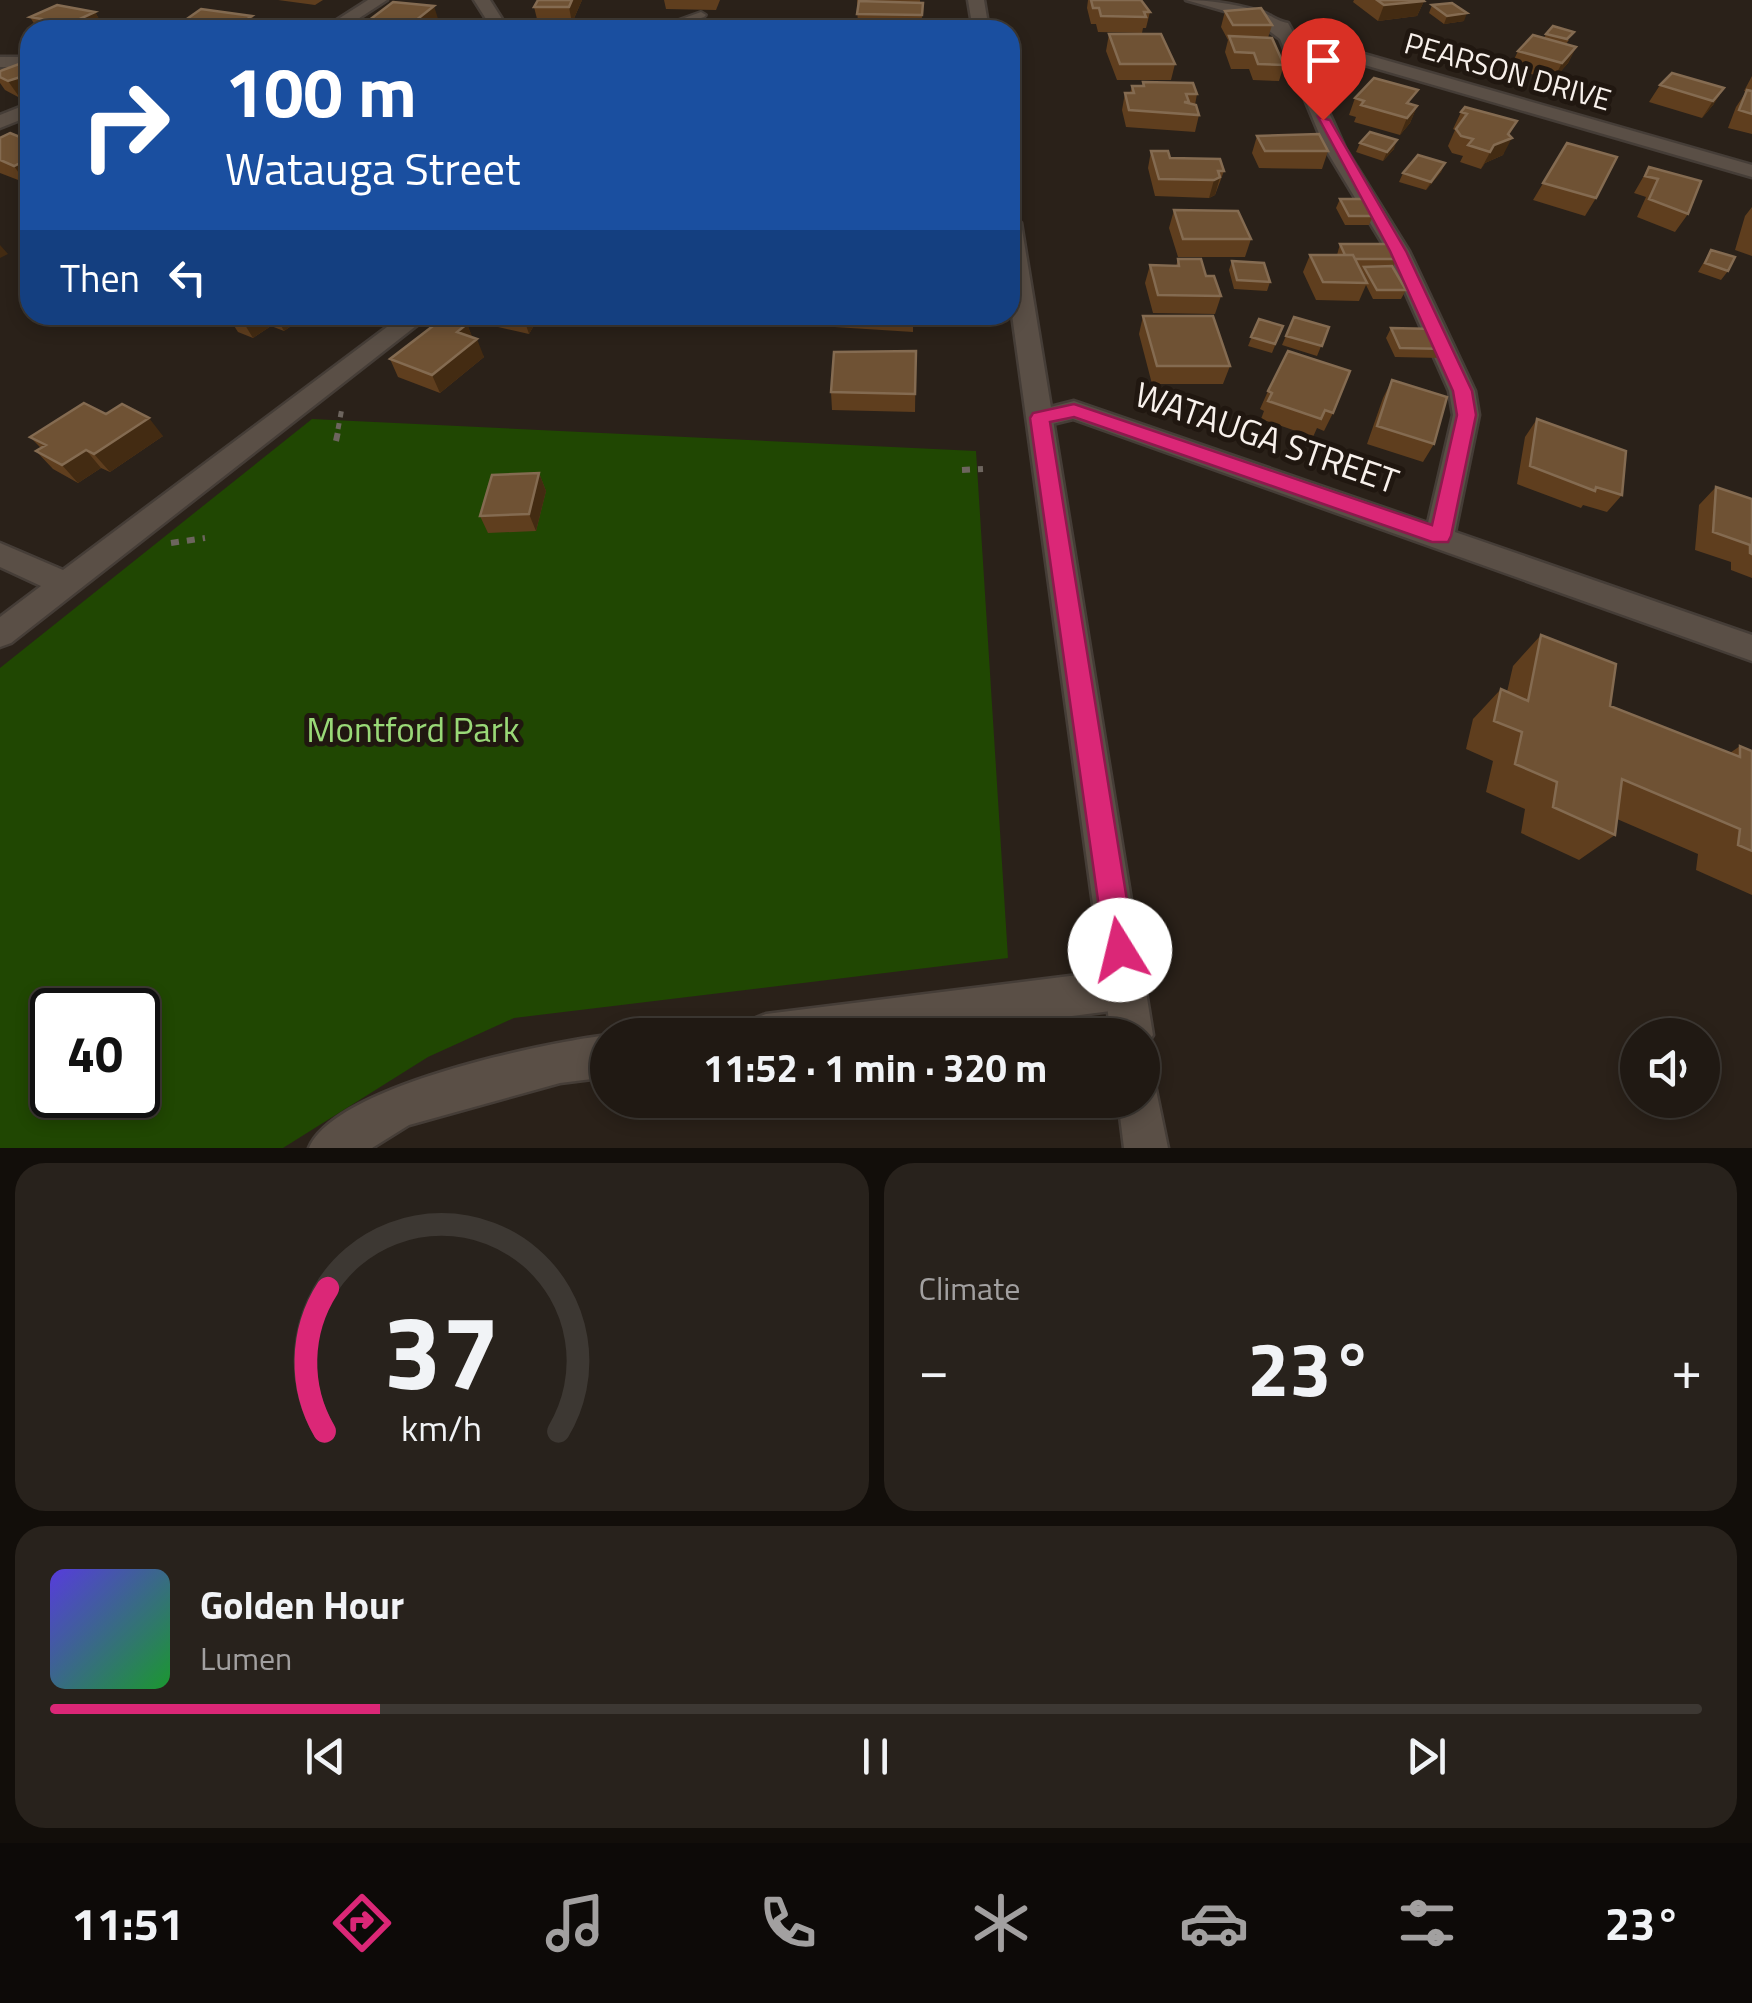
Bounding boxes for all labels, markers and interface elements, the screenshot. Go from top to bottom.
pin [1281,18,1366,121]
street label: PEARSON DRIVE [1399,20,1617,122]
icon: arrive [1296,33,1351,88]
text: 100 m [225,38,417,144]
icon: right [60,60,190,190]
text: Watauga Street [225,134,521,202]
text: Then [60,249,140,307]
icon: left [160,250,215,305]
street label: WATAUGA STREET [1128,367,1406,507]
park label: Montford Park [306,702,520,756]
position arrow [1068,898,1172,1002]
speed limit sign: 40 [30,988,160,1118]
map controls [1620,1018,1720,1118]
button: sound [1620,1018,1720,1118]
text: 11:52 · 1 min · 320 m [703,1039,1047,1097]
text: Climate [919,1264,1020,1312]
text: 37 [384,1271,500,1429]
text: 23° [1247,1311,1373,1425]
text: − [919,1327,949,1410]
text: + [1671,1327,1702,1410]
text: km/h [401,1400,482,1455]
text: Golden Hour [200,1576,404,1634]
text: Lumen [200,1634,292,1682]
icon: previous [298,1729,353,1784]
icon: pause [848,1729,903,1784]
icon: next [1399,1729,1454,1784]
icon: directions [327,1888,397,1958]
icon: music [540,1888,610,1958]
icon: phone [753,1888,823,1958]
icon: climate [966,1888,1036,1958]
icon: car [1179,1888,1249,1958]
icon: filters [1392,1888,1462,1958]
text: 11:51 [72,1889,184,1957]
text: 23° [1605,1889,1680,1957]

